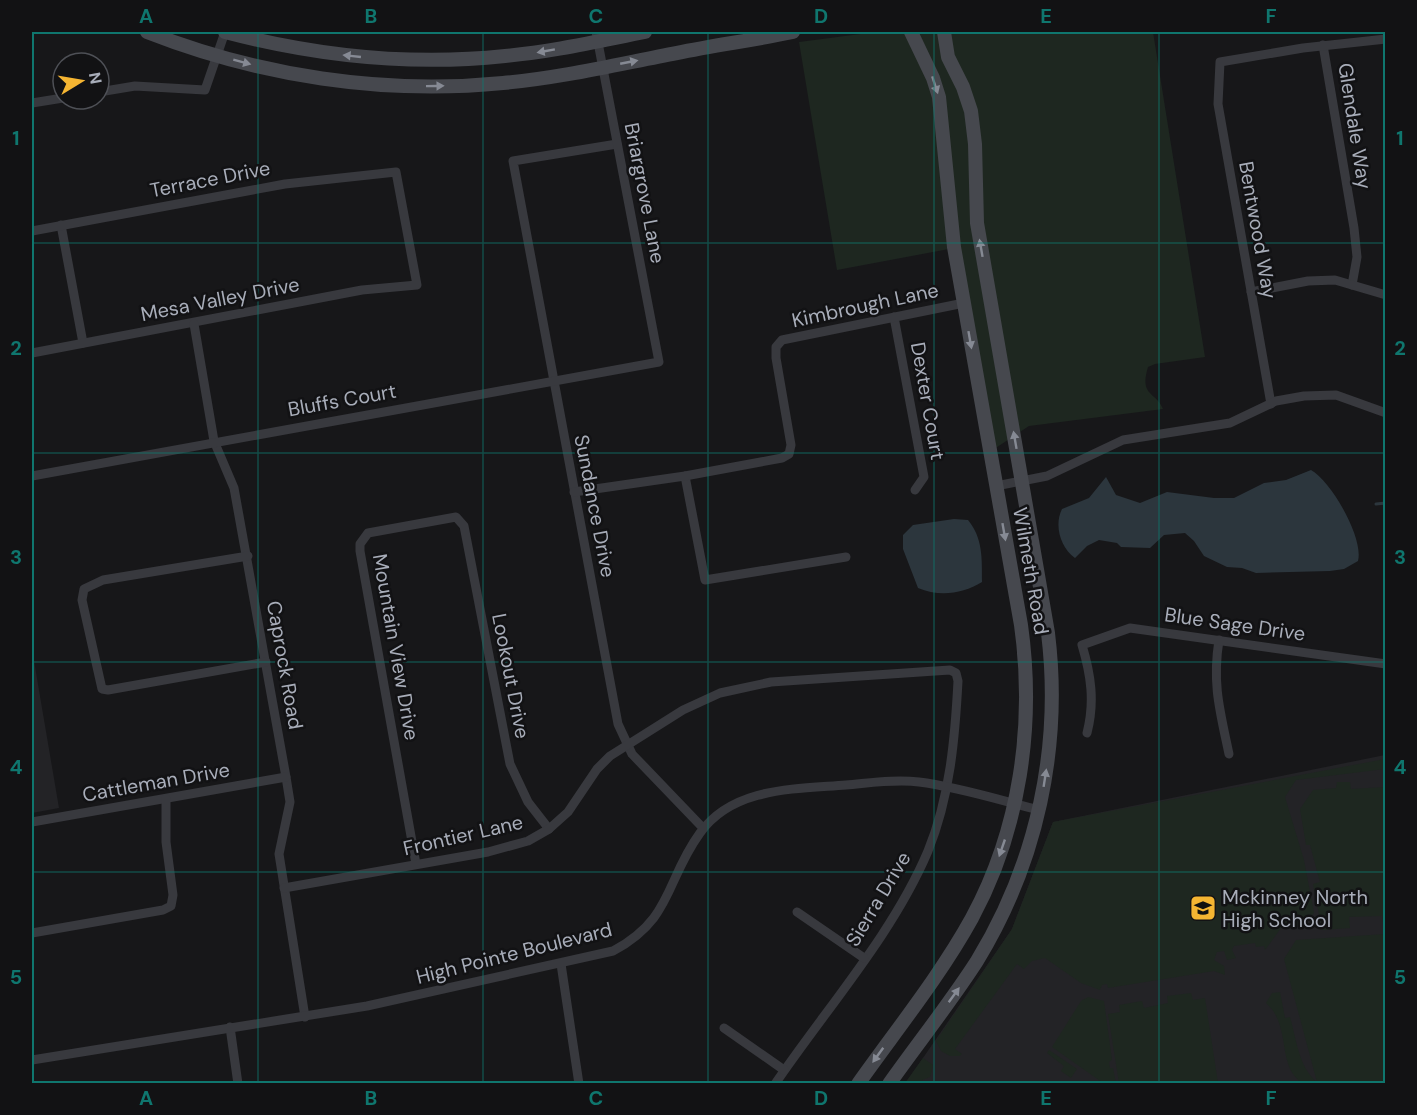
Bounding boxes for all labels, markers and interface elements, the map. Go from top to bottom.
text: A [139,3,153,29]
text: B [365,3,377,29]
text: C [589,3,603,29]
text: D [814,3,828,29]
text: E [1040,3,1052,29]
text: F [1265,3,1277,29]
one-way arrow [537,47,556,56]
north arrow [51,51,111,111]
one-way arrow [342,51,361,61]
one-way arrow [619,57,638,66]
one-way arrow [233,58,252,68]
street label: Glendale Way [1332,61,1378,191]
text: N [84,71,107,86]
one-way arrow [930,76,940,94]
one-way arrow [426,81,445,91]
street label: Briargrove Lane [619,120,671,266]
text: 1 [12,125,20,151]
text: 1 [1396,125,1404,151]
street label: Terrace Drive [148,155,272,203]
street label: Bentwood Way [1233,159,1283,301]
one-way arrow [976,238,985,257]
street label: Mesa Valley Drive [138,271,302,327]
street label: Kimbrough Lane [789,277,941,333]
one-way arrow [966,330,975,349]
text: 2 [10,335,22,361]
text: 2 [1394,335,1406,361]
street label: Dexter Court [905,340,951,462]
street label: Bluffs Court [286,378,398,422]
one-way arrow [1010,430,1019,449]
street label: Sundance Drive [568,432,622,580]
street label: Wilmeth Road [1007,505,1055,637]
one-way arrow [1000,522,1009,541]
text: 3 [10,544,22,570]
text: 3 [1394,544,1406,570]
street label: Mountain View Drive [367,552,425,742]
street label: Caprock Road [261,599,309,731]
street label: Blue Sage Drive [1163,601,1307,647]
street label: Lookout Drive [486,611,536,741]
text: 4 [10,754,23,780]
text: 4 [1394,754,1407,780]
street label: Cattleman Drive [80,756,232,808]
one-way arrow [1041,769,1050,788]
street label: Frontier Lane [401,809,525,861]
one-way arrow [997,839,1006,857]
street label: Sierra Drive [840,847,916,951]
place label: Mckinney North High School [1222,884,1368,933]
school or university icon: Mckinney North High School [1188,893,1218,923]
street label: High Pointe Boulevard [413,916,615,990]
text: 5 [10,964,22,990]
text: 5 [1394,964,1406,990]
one-way arrow [948,987,960,1003]
one-way arrow [872,1047,884,1063]
text: A [139,1085,153,1111]
text: B [365,1085,377,1111]
text: C [589,1085,603,1111]
text: D [814,1085,828,1111]
text: E [1040,1085,1052,1111]
text: F [1265,1085,1277,1111]

